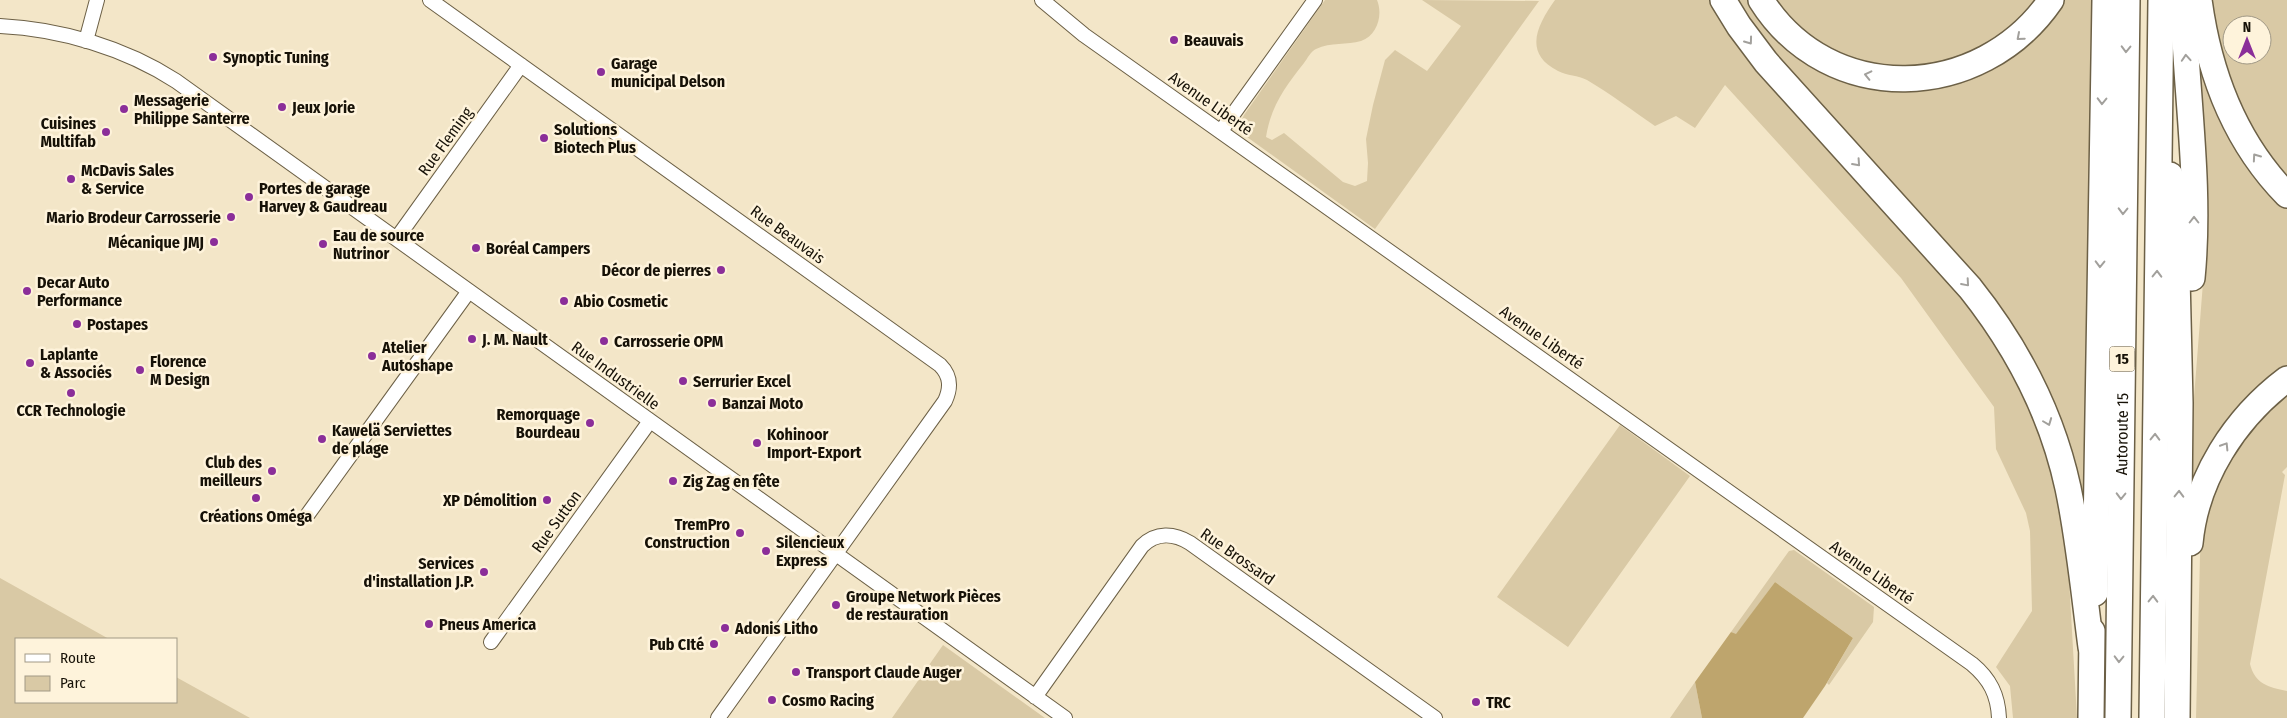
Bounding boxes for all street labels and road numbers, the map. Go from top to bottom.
street label: Avenue Liberté [1165,68,1256,139]
street label: Rue Fleming [414,103,477,179]
street label: Rue Beauvais [747,201,829,268]
street label: Avenue Liberté [1496,302,1587,373]
street label: Rue Industrielle [568,337,664,414]
road number: 15 [2110,346,2134,372]
street label: Autoroute 15 [2112,393,2132,475]
street label: Rue Sutton [528,487,585,556]
street label: Rue Brossard [1197,524,1278,589]
street label: Avenue Liberté [1826,537,1917,608]

